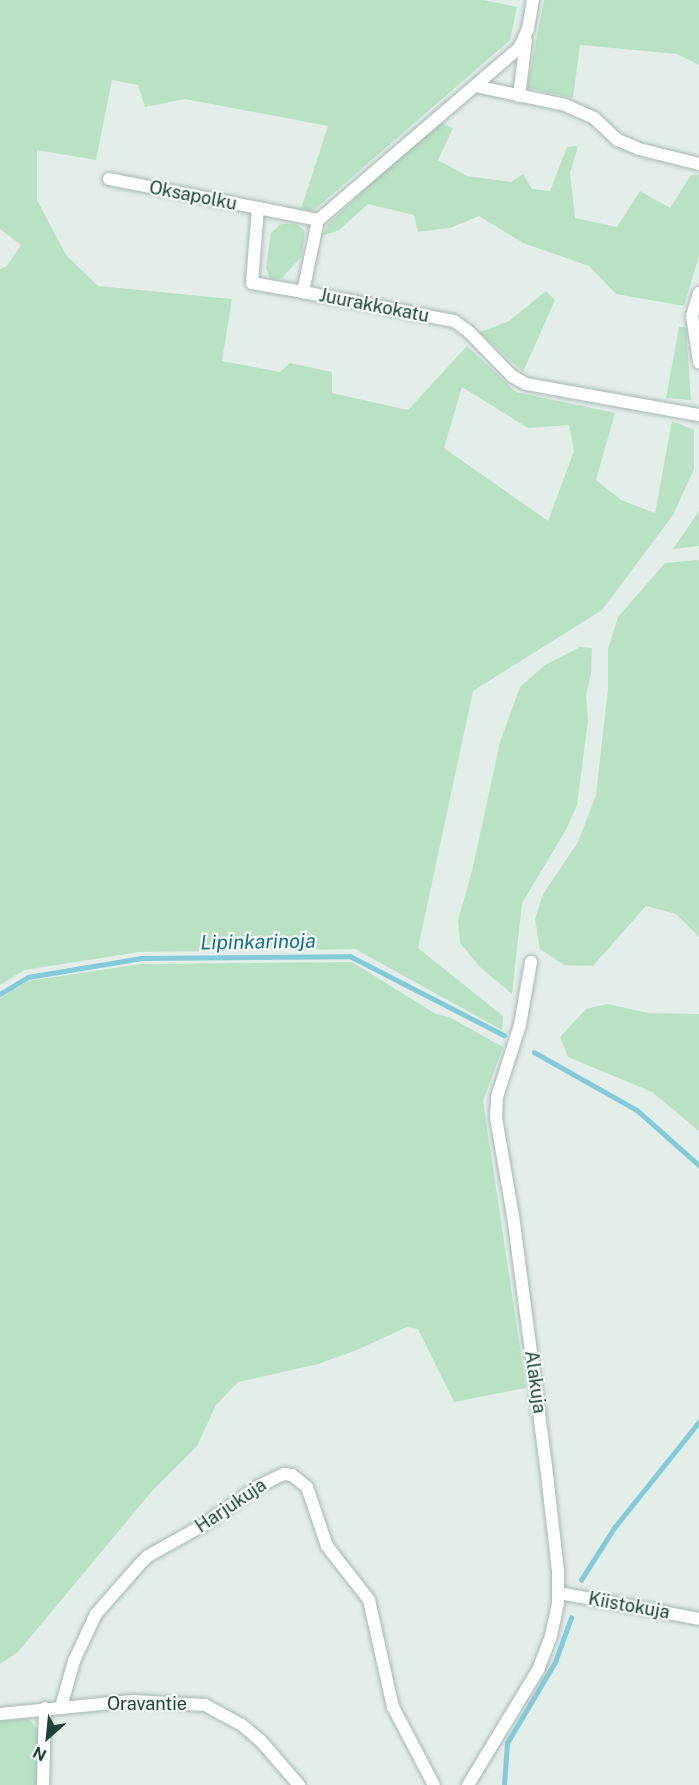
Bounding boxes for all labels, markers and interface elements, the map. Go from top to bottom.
street label: Oksapolku [147,177,239,215]
street label: Juurakkokatu [317,285,431,327]
water label: Lipinkarinoja [200,929,316,955]
street label: Alakuja [520,1349,550,1415]
street label: Harjukuja [191,1474,271,1538]
street label: Kiistokuja [587,1588,671,1624]
street label: Oravantie [107,1693,187,1715]
north arrow [18,1707,78,1767]
text: N [30,1742,49,1765]

